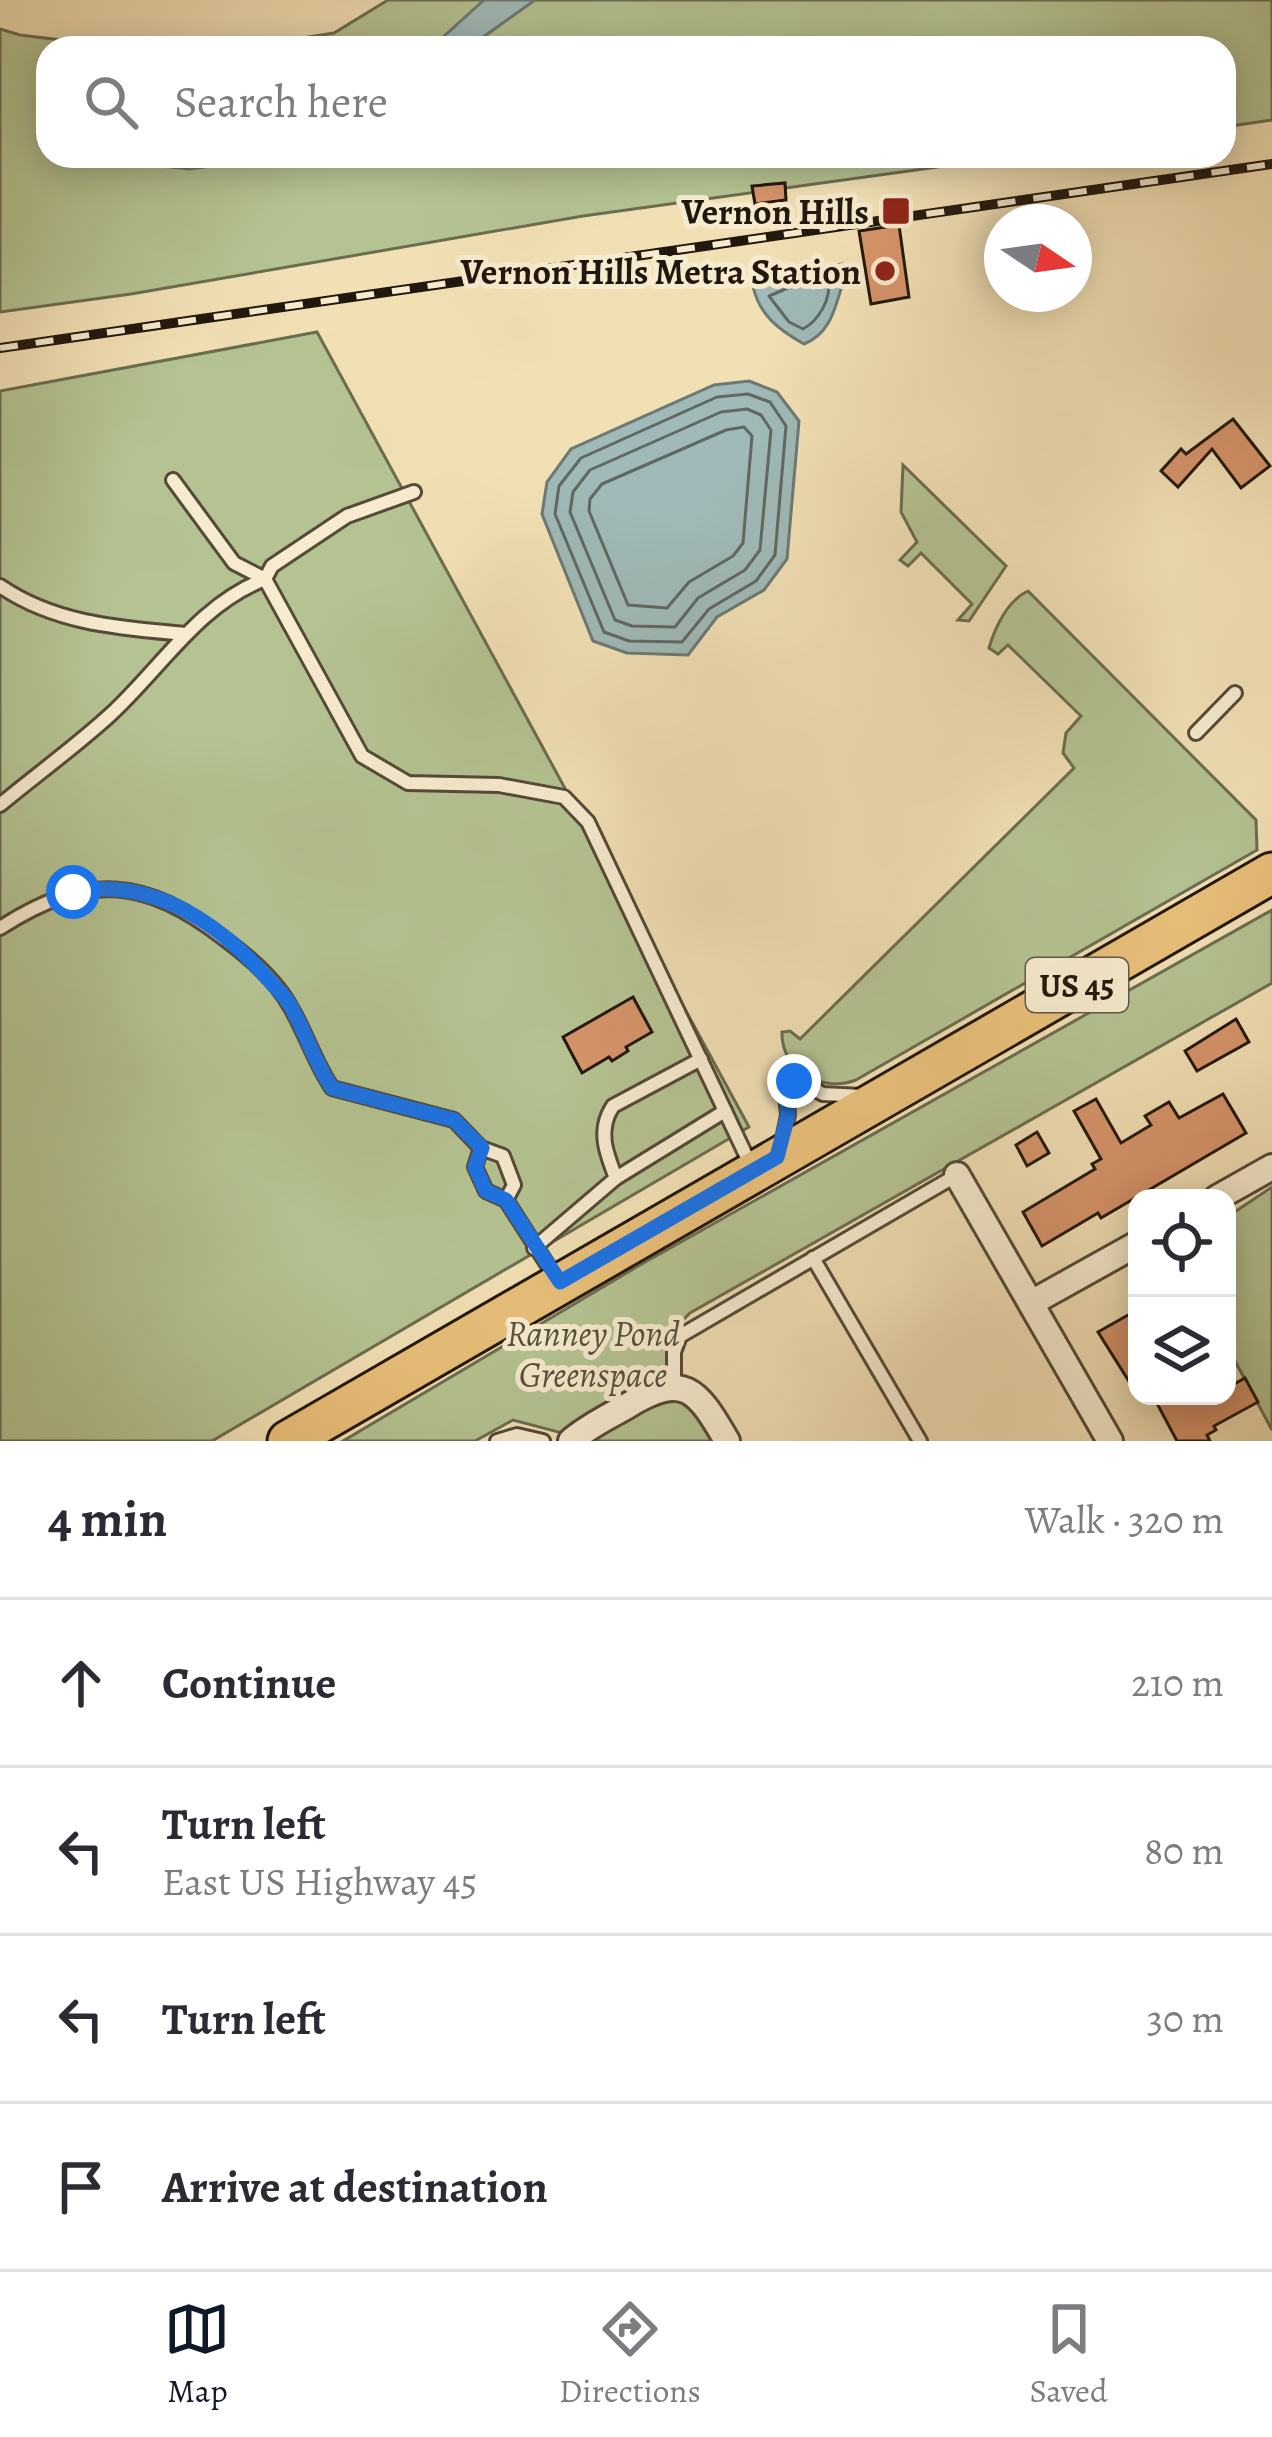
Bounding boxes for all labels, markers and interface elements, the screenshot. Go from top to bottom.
search box [36,36,1236,168]
icon: search [78,69,144,135]
text: Search here [174,71,388,133]
place label: Vernon Hills [680,187,869,236]
marker: Vernon Hills [880,195,912,227]
north arrow [984,204,1092,312]
place label: Vernon Hills Metra Station [460,247,861,296]
marker: Vernon Hills Metra Station [872,258,898,284]
route start [46,865,100,919]
road number: US 45 [1026,958,1128,1012]
route end [767,1054,821,1108]
map controls [1128,1189,1236,1405]
button: locate [1128,1189,1236,1297]
button: layers [1128,1297,1236,1405]
park label: Ranney Pond Greenspace [506,1309,680,1399]
text: 4 min [48,1484,167,1554]
text: Walk · 320 m [1025,1493,1224,1546]
icon: ahead [48,1650,114,1716]
text: Continue [162,1652,336,1714]
text: 210 m [1131,1656,1224,1709]
text: Turn left [162,1793,326,1855]
icon: left [48,1818,114,1884]
text: 80 m [1144,1824,1224,1877]
text: East US Highway 45 [162,1855,477,1908]
icon: left [48,1986,114,2052]
text: Turn left [162,1988,326,2050]
text: 30 m [1147,1992,1224,2045]
icon: arrive [48,2154,114,2220]
text: Arrive at destination [162,2156,548,2218]
tab: Map [164,2296,230,2413]
tab: Directions [559,2296,701,2413]
tab: Saved [1029,2296,1108,2413]

